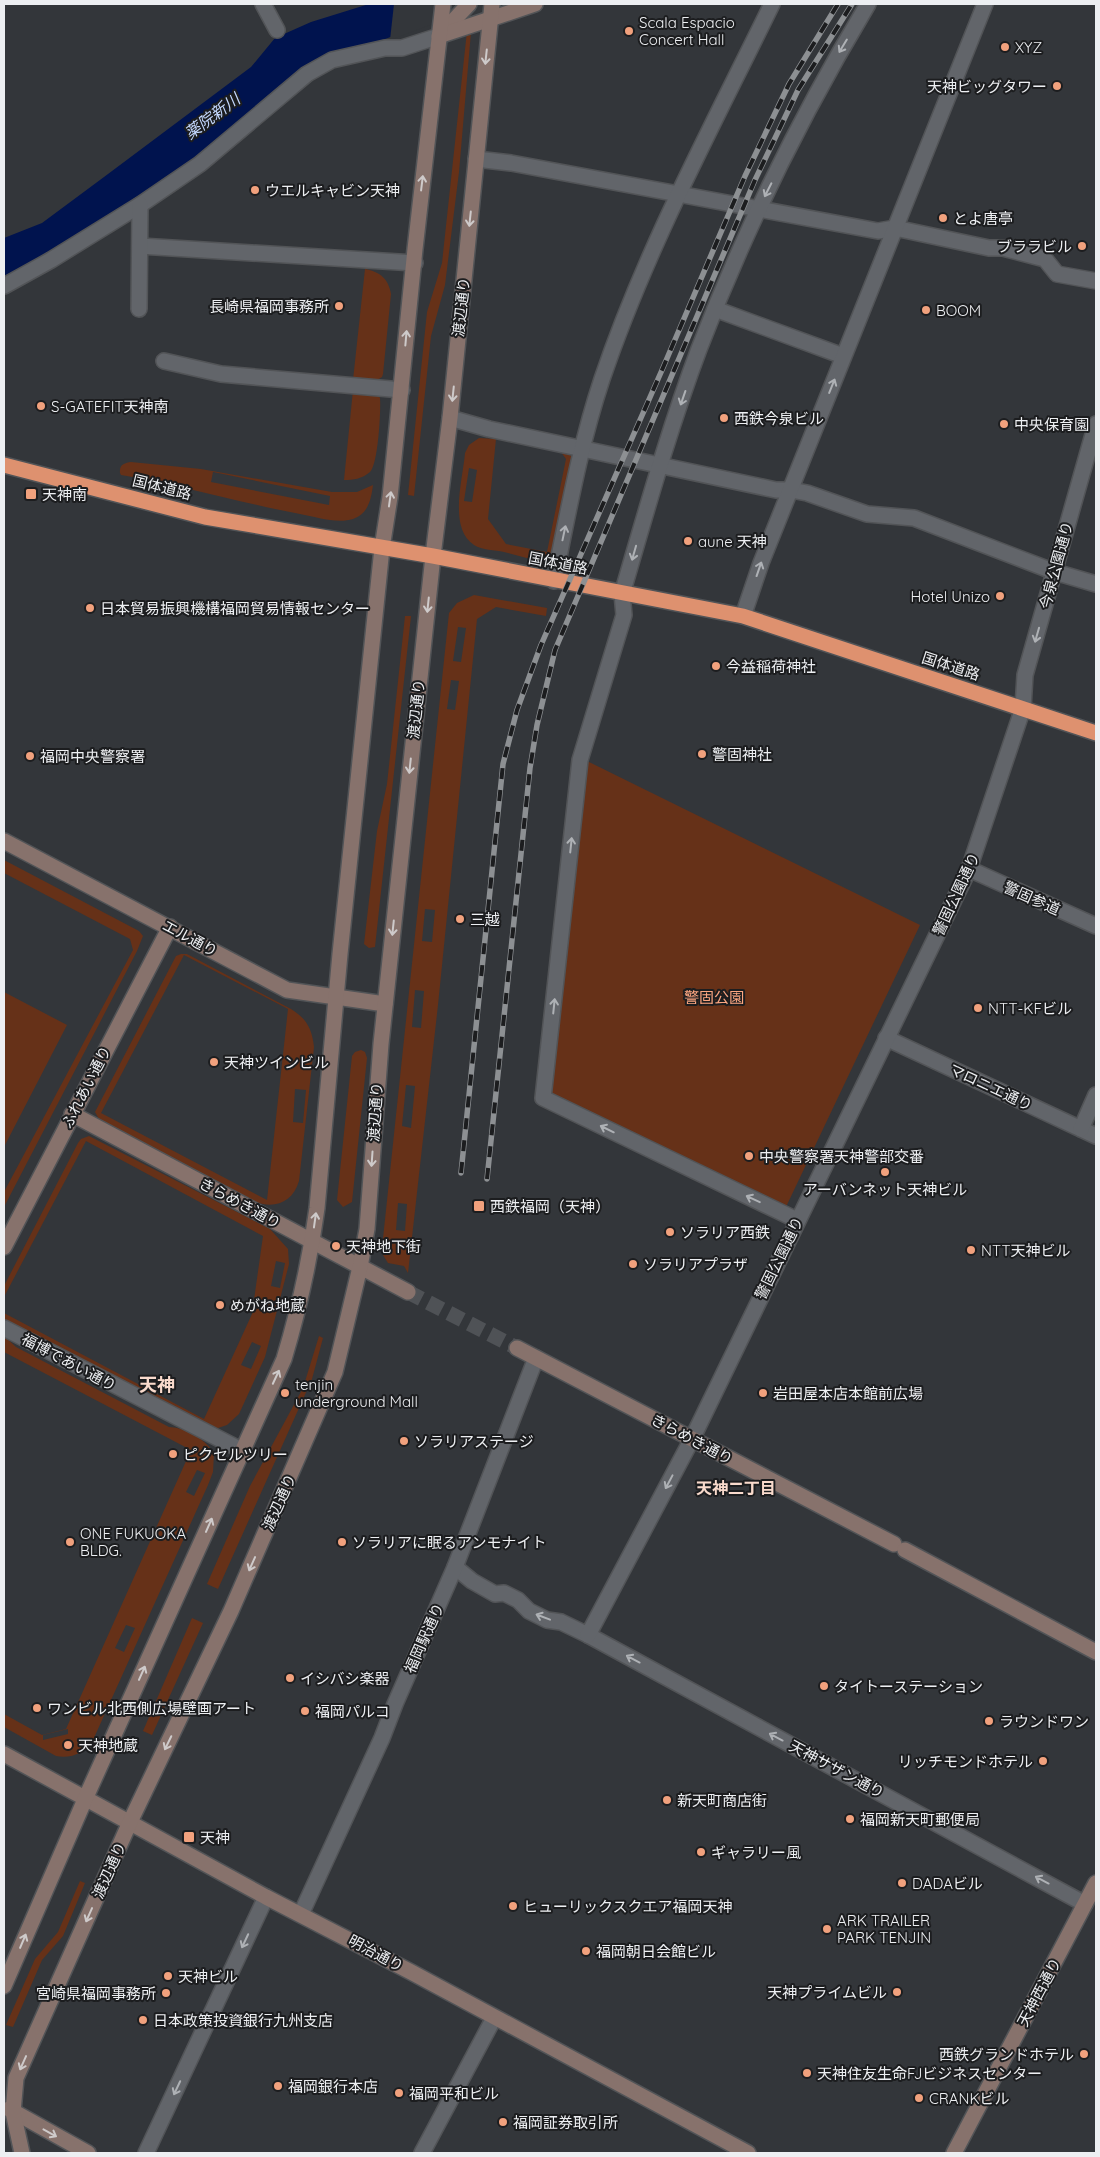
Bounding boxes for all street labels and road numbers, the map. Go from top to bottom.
street label: 渡辺通り [448,276,474,338]
street label: 国体道路 [131,471,193,503]
street label: 今泉公園通り [1035,519,1077,611]
street label: 国体道路 [527,548,589,578]
street label: 国体道路 [920,648,982,684]
street label: 渡辺通り [403,678,429,740]
street label: 警固公園通り [928,849,984,939]
street label: 警固参道 [1001,877,1063,919]
street label: エル通り [159,916,221,960]
street label: ふれあい通り [57,1043,115,1131]
street label: マロニエ通り [946,1059,1036,1115]
street label: 渡辺通り [363,1081,387,1143]
street label: きらめき通り [196,1173,284,1233]
street label: 警固公園通り [751,1213,807,1303]
street label: 福博であい通り [18,1329,120,1395]
street label: きらめき通り [648,1409,736,1469]
street label: 渡辺通り [258,1471,300,1533]
street label: 福岡駅通り [400,1600,448,1676]
street label: 天神サザン通り [786,1736,888,1802]
street label: 渡辺通り [88,1839,130,1901]
street label: 明治通り [345,1931,407,1975]
street label: 天神西通り [1013,1954,1065,2030]

